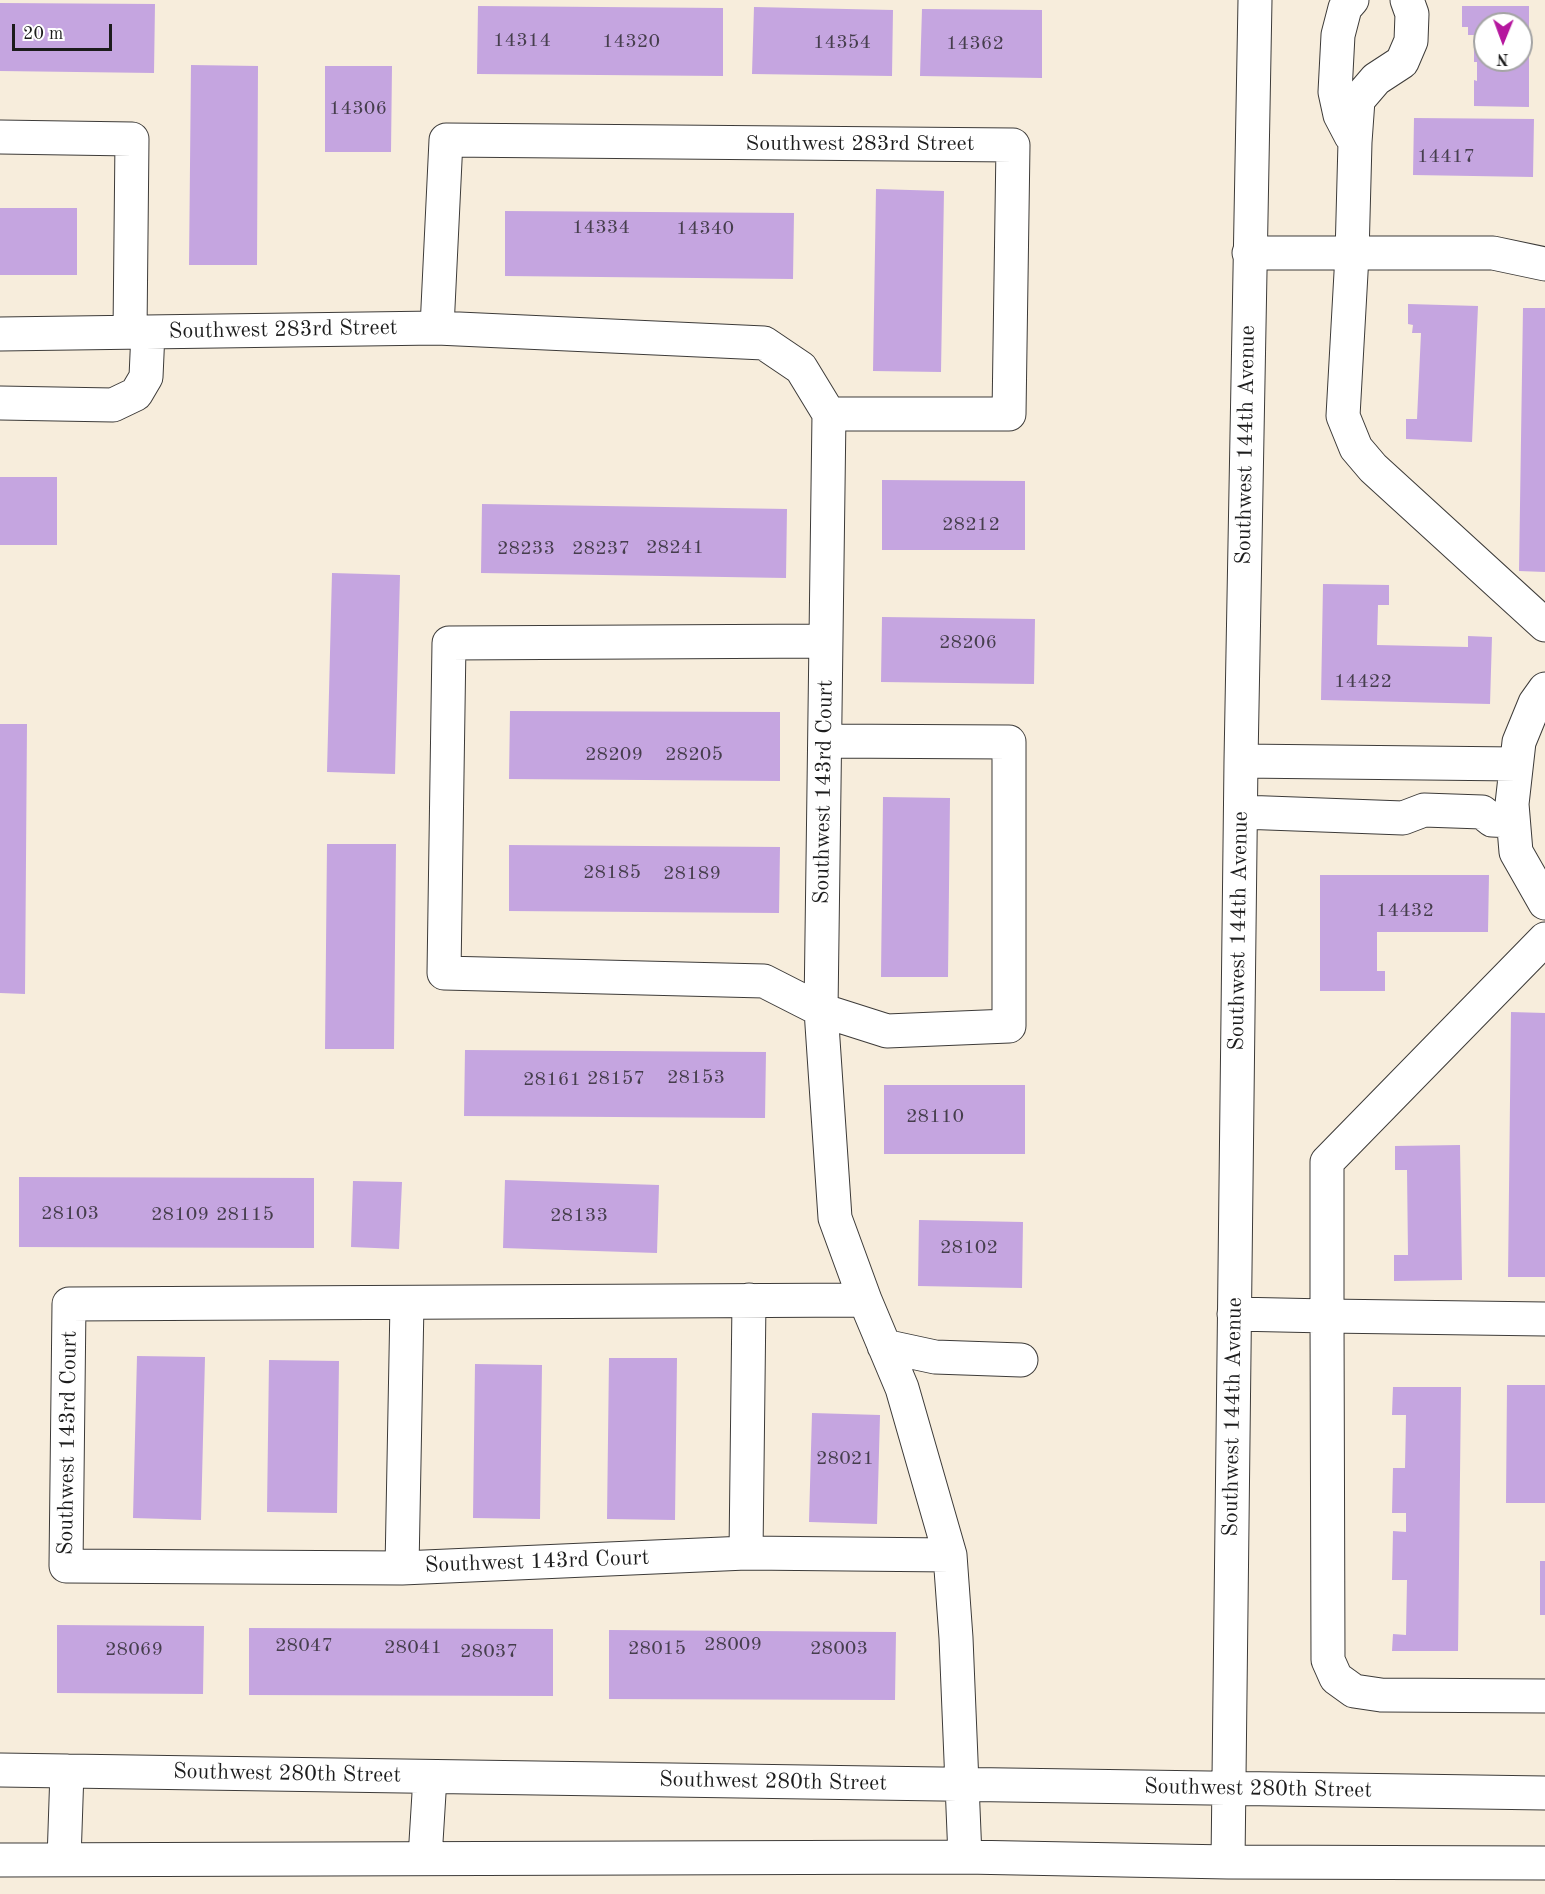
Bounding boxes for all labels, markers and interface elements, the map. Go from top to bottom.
scale bar [15,12,116,50]
north arrow [1473,12,1533,72]
text: 20 m [23,25,63,43]
house number: 14314 [493,29,551,53]
house number: 14320 [602,30,660,54]
house number: 14354 [813,31,871,55]
house number: 14362 [946,32,1004,56]
text: N [1496,50,1509,66]
house number: 14306 [329,97,387,121]
street label: Southwest 283rd Street [746,131,974,157]
house number: 14417 [1417,145,1475,169]
house number: 14334 [572,216,630,240]
house number: 14340 [676,217,734,241]
street label: Southwest 283rd Street [168,315,398,345]
street label: Southwest 144th Avenue [1231,325,1261,565]
house number: 28212 [942,513,1000,537]
house number: 28241 [646,536,704,560]
house number: 28233 [497,537,555,561]
house number: 28237 [572,537,630,561]
house number: 28206 [939,631,997,655]
house number: 14422 [1334,670,1392,694]
street label: Southwest 143rd Court [809,679,839,905]
house number: 28209 [585,743,643,767]
house number: 28205 [665,743,723,767]
street label: Southwest 144th Avenue [1224,811,1254,1051]
house number: 28185 [583,861,641,885]
house number: 28189 [663,862,721,886]
house number: 14432 [1376,899,1434,923]
house number: 28153 [667,1066,725,1090]
house number: 28157 [587,1067,645,1091]
house number: 28161 [523,1068,581,1092]
house number: 28110 [906,1105,964,1129]
house number: 28103 [41,1202,99,1226]
house number: 28109 [151,1203,209,1227]
house number: 28115 [216,1203,274,1227]
house number: 28133 [550,1204,608,1228]
house number: 28102 [940,1236,998,1260]
street label: Southwest 144th Avenue [1218,1297,1248,1537]
street label: Southwest 143rd Court [53,1330,83,1556]
house number: 28021 [816,1447,874,1471]
street label: Southwest 143rd Court [424,1545,650,1579]
house number: 28009 [704,1633,762,1657]
house number: 28047 [275,1634,333,1658]
house number: 28041 [384,1636,442,1660]
house number: 28015 [628,1637,686,1661]
house number: 28003 [810,1637,868,1661]
house number: 28069 [105,1638,163,1662]
house number: 28037 [460,1640,518,1664]
street label: Southwest 280th Street [173,1759,401,1789]
street label: Southwest 280th Street [659,1767,887,1797]
street label: Southwest 280th Street [1144,1774,1372,1804]

